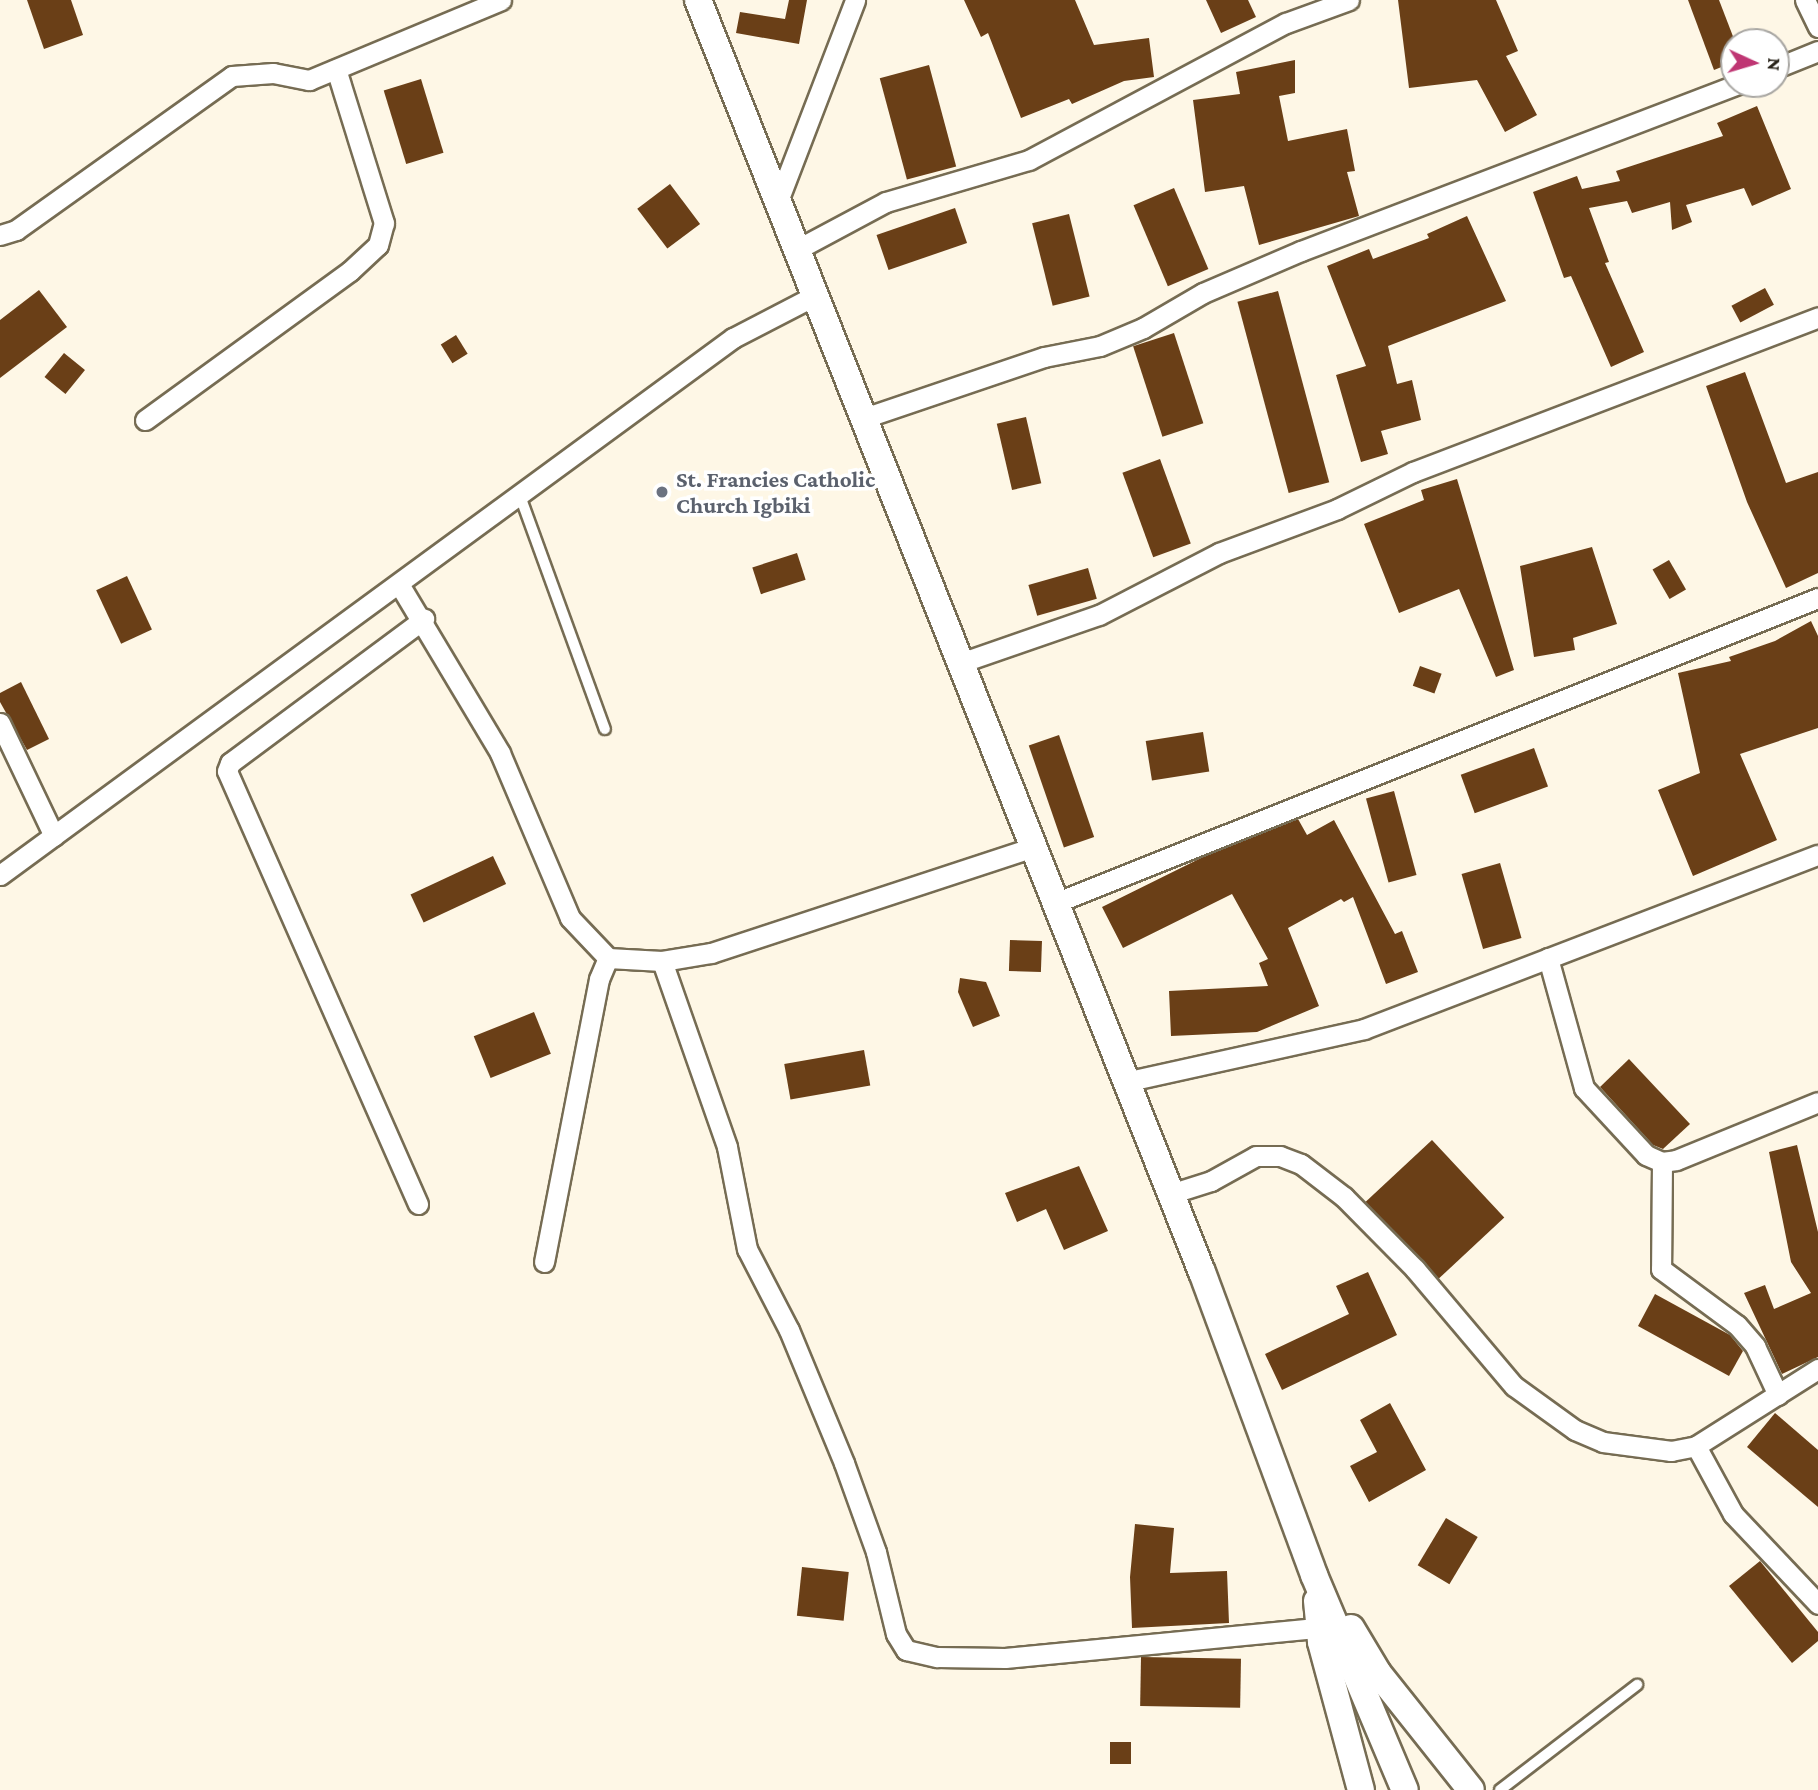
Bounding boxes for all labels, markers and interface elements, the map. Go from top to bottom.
north arrow [1720,28,1790,98]
text: N [1764,57,1785,72]
place label: St. Francies Catholic Church Igbiki [676,465,875,519]
marker: St. Francies Catholic Church Igbiki [654,484,670,500]

